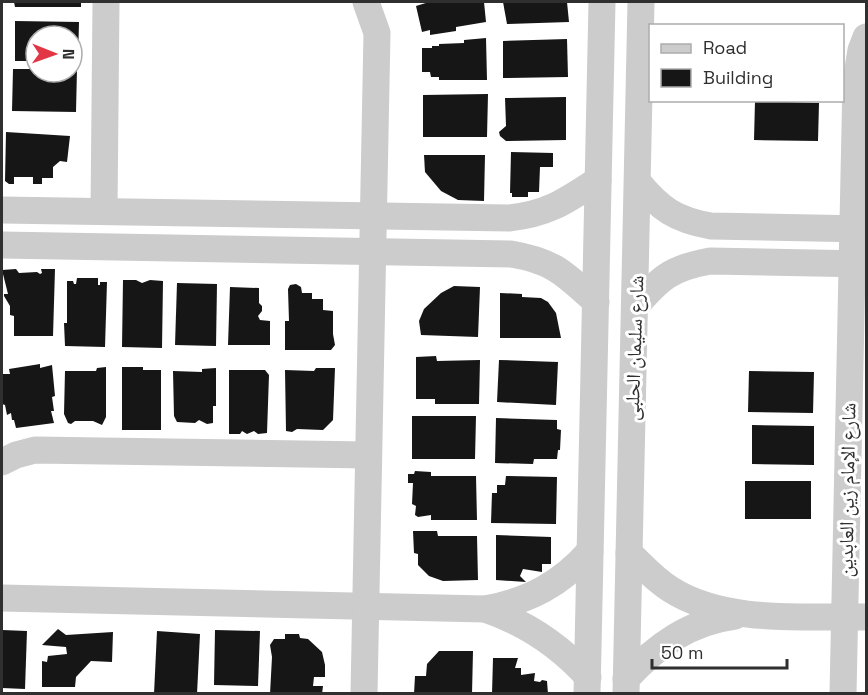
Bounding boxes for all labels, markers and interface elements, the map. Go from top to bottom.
north arrow [24,24,84,84]
legend [649,24,844,102]
text: Road [703,36,747,59]
text: N [58,49,79,60]
text: Building [703,66,773,89]
street label: شارع سليمان الحلبى [618,275,650,421]
street label: شارع الإمام زين العابدين [832,402,863,578]
scale bar [652,632,787,670]
text: 50 m [661,641,703,664]

